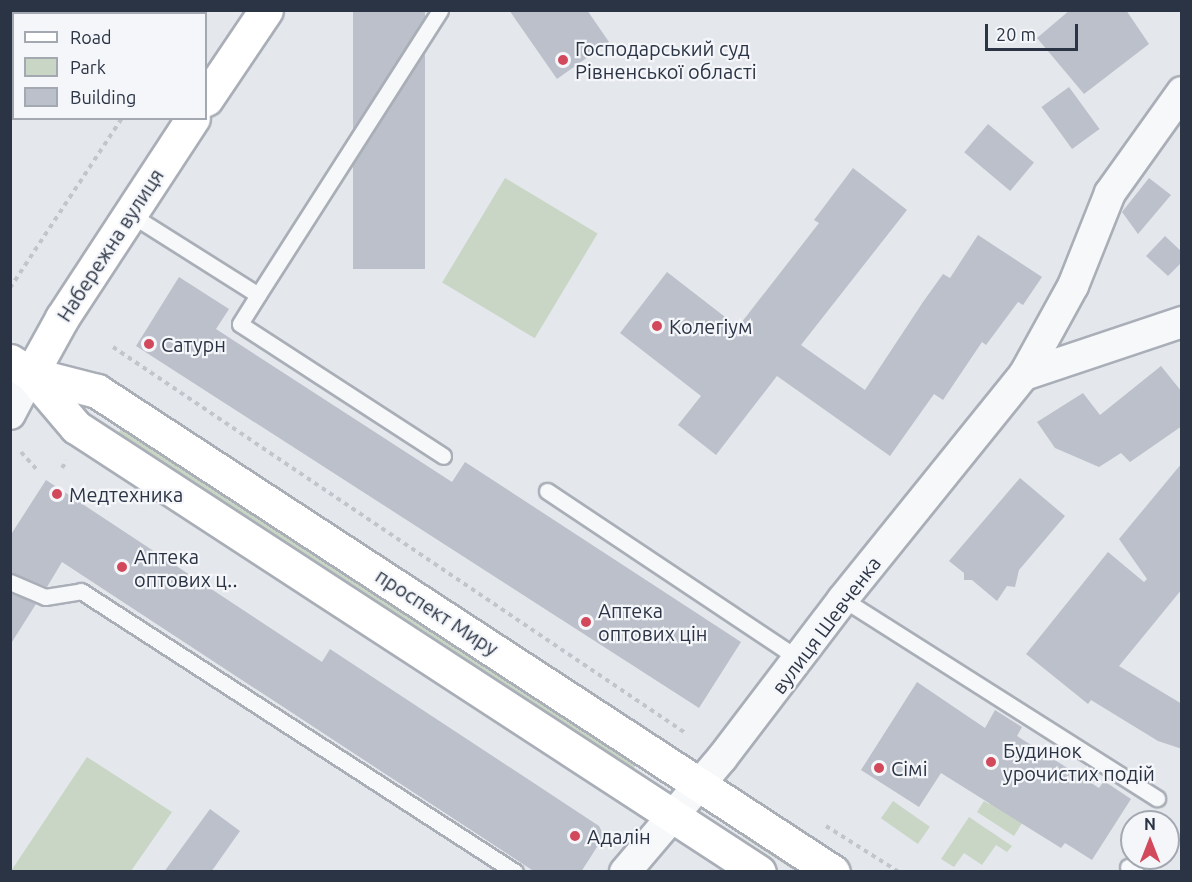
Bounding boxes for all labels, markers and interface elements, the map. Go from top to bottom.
legend [12,12,207,120]
scale bar [988,12,1081,50]
text: 20 m [996,24,1036,44]
text: Road [70,27,112,47]
place label: Господарський суд Рівненської області [575,36,757,83]
marker: Господарський суд Рівненської області [556,53,570,67]
text: Park [70,57,106,77]
text: Building [70,87,136,107]
street label: Набережна вулиця [52,164,168,326]
place label: Колегіум [669,314,752,338]
marker: Колегіум [650,319,664,333]
place label: Сатурн [161,332,226,356]
marker: Сатурн [142,337,156,351]
place label: Медтехника [69,482,183,506]
marker: Медтехника [50,487,64,501]
place label: Аптека оптових ц‥ [134,544,238,591]
street label: вулиця Шевченка [766,551,886,699]
marker: Аптека оптових ц‥ [115,560,129,574]
street label: проспект Миру [371,564,503,660]
place label: Аптека оптових цін [598,598,707,645]
marker: Аптека оптових цін [579,615,593,629]
place label: Будинок урочистих подій [1003,738,1155,785]
marker: Будинок урочистих подій [984,755,998,769]
place label: Сімі [891,756,928,780]
marker: Сімі [872,761,886,775]
north arrow [1120,810,1180,870]
text: N [1144,815,1156,833]
place label: Адалін [587,824,651,848]
marker: Адалін [568,829,582,843]

